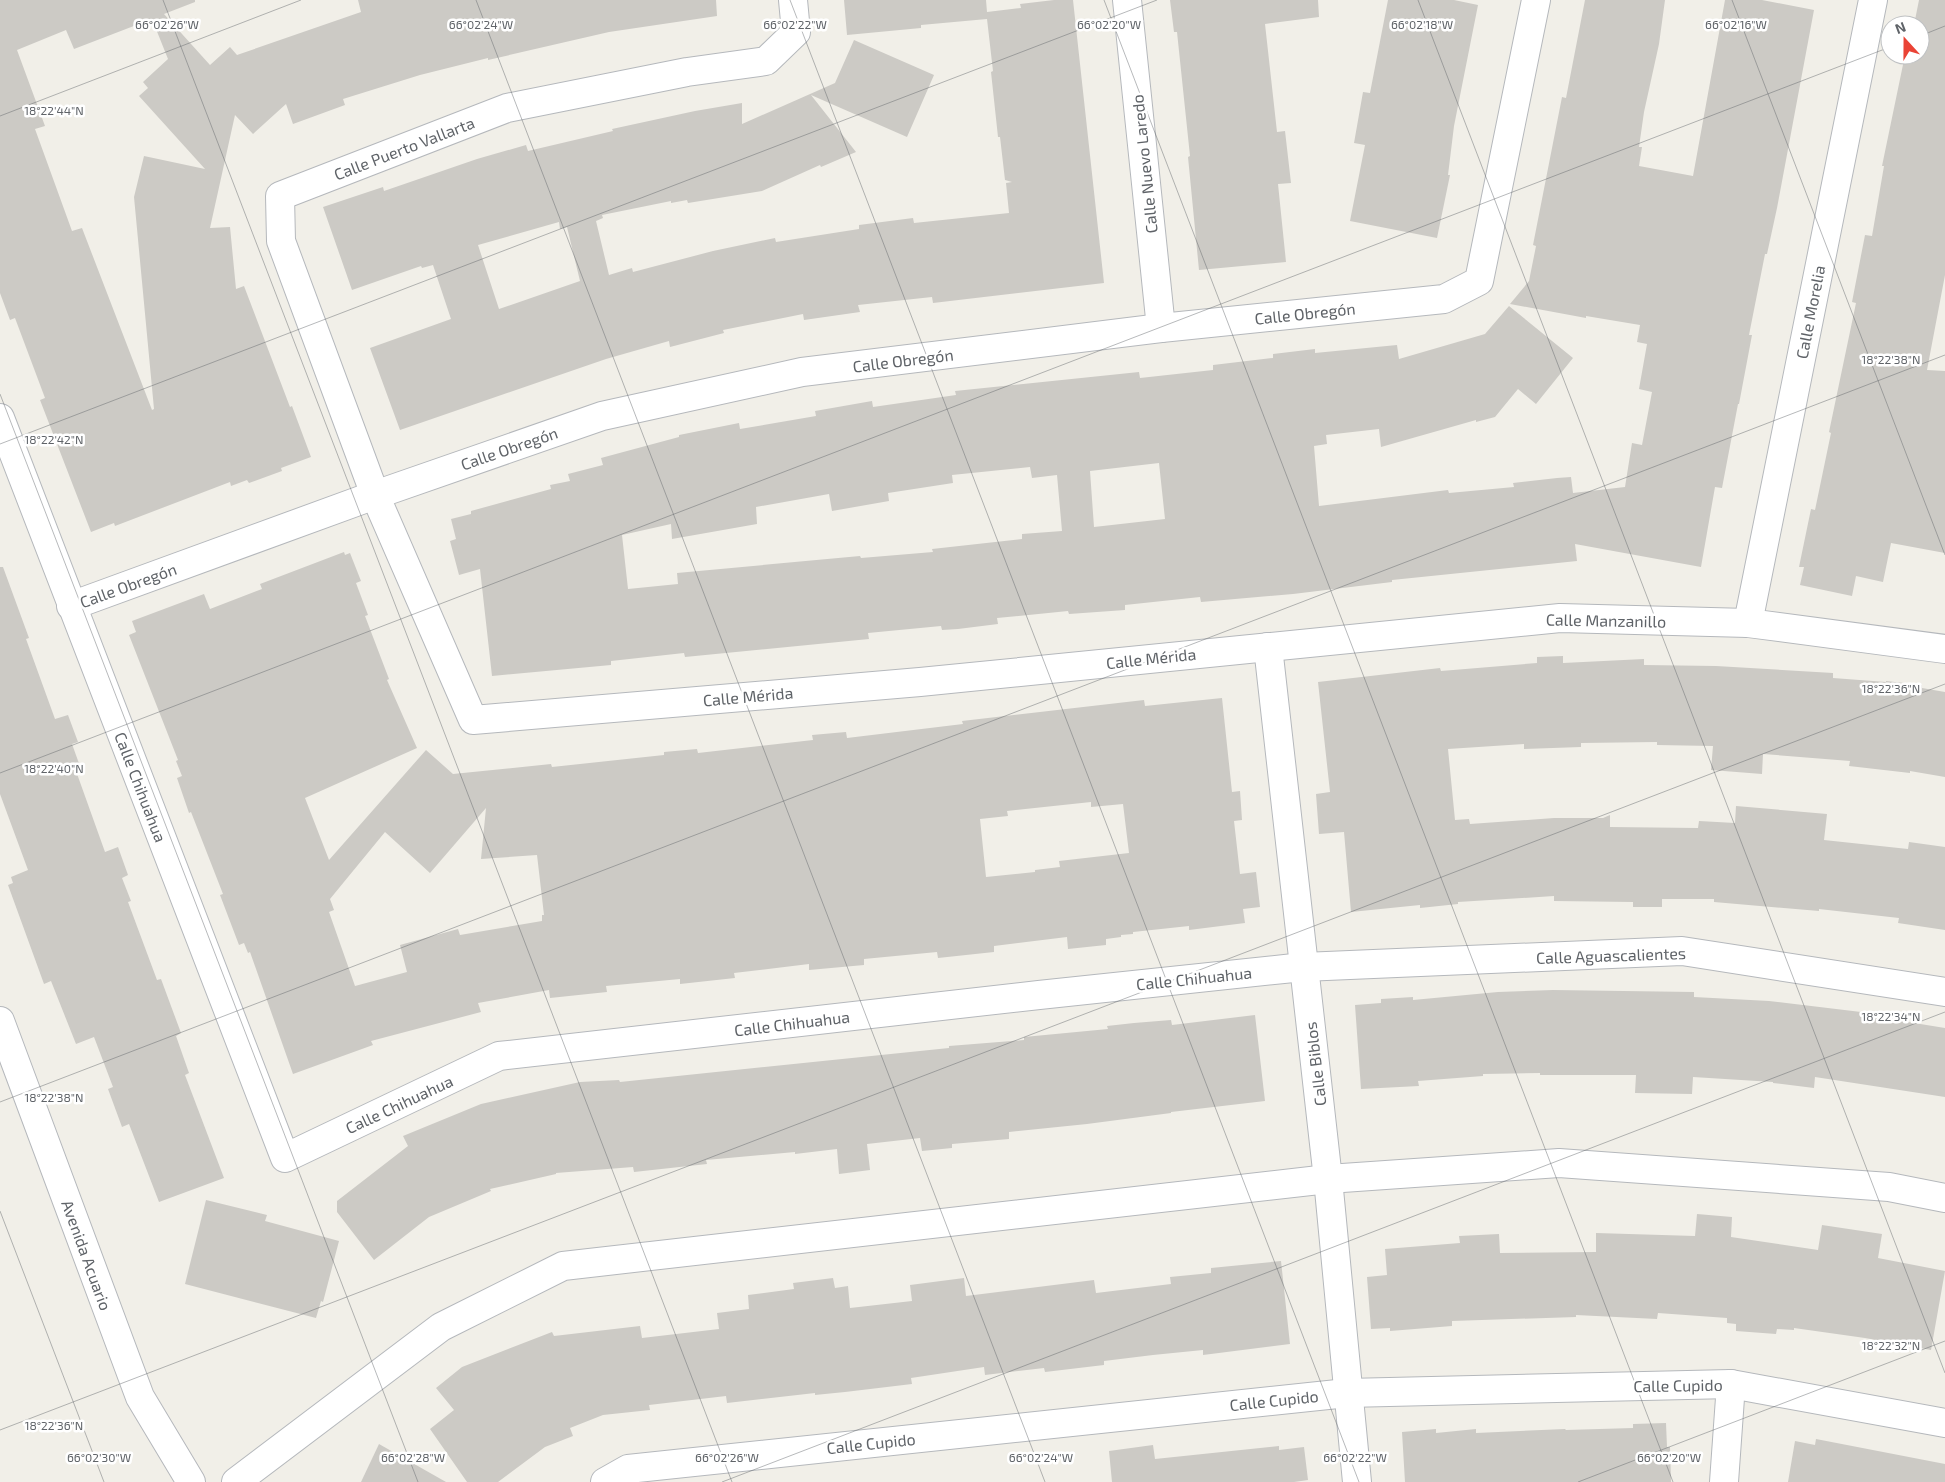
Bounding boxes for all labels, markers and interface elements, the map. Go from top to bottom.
north arrow [1880,15,1930,65]
text: 66°02'26"W [135,17,199,31]
text: 66°02'24"W [449,17,513,31]
text: 66°02'22"W [763,17,827,31]
text: 66°02'20"W [1077,17,1141,31]
text: 66°02'18"W [1391,17,1453,31]
text: 66°02'16"W [1705,17,1767,31]
text: N [1892,18,1908,37]
street label: Calle Nuevo Laredo [1127,94,1161,234]
text: 18°22'44"N [24,103,84,117]
street label: Calle Puerto Vallarta [331,112,477,184]
street label: Calle Morelia [1792,264,1828,360]
street label: Calle Obregón [1254,298,1356,328]
street label: Calle Obregón [852,344,954,376]
text: 18°22'38"N [1861,352,1921,366]
street label: Calle Obregón [458,423,560,473]
text: 18°22'42"N [25,432,84,446]
street label: Calle Obregón [77,559,179,611]
street label: Calle Manzanillo [1546,609,1666,631]
street label: Calle Mérida [1105,644,1197,672]
text: 18°22'36"N [1862,681,1920,695]
street label: Calle Mérida [702,683,794,709]
street label: Calle Chihuahua [111,729,171,845]
text: 18°22'40"N [24,761,84,775]
street label: Calle Aguascalientes [1536,943,1686,967]
street label: Calle Chihuahua [1135,962,1253,994]
street label: Calle Chihuahua [733,1006,851,1040]
text: 18°22'34"N [1861,1009,1921,1023]
street label: Calle Biblos [1300,1021,1330,1107]
street label: Calle Chihuahua [342,1071,456,1137]
text: 18°22'38"N [24,1090,84,1104]
street label: Avenida Acuario [58,1197,116,1313]
text: 18°22'32"N [1862,1338,1920,1352]
street label: Calle Cupido [1633,1375,1723,1395]
street label: Calle Cupido [1229,1386,1319,1414]
text: 18°22'36"N [25,1418,83,1432]
street label: Calle Cupido [826,1429,916,1457]
text: 66°02'30"W [67,1450,131,1464]
text: 66°02'28"W [381,1450,445,1464]
text: 66°02'26"W [695,1450,759,1464]
text: 66°02'24"W [1009,1450,1073,1464]
text: 66°02'22"W [1323,1450,1387,1464]
text: 66°02'20"W [1637,1450,1701,1464]

